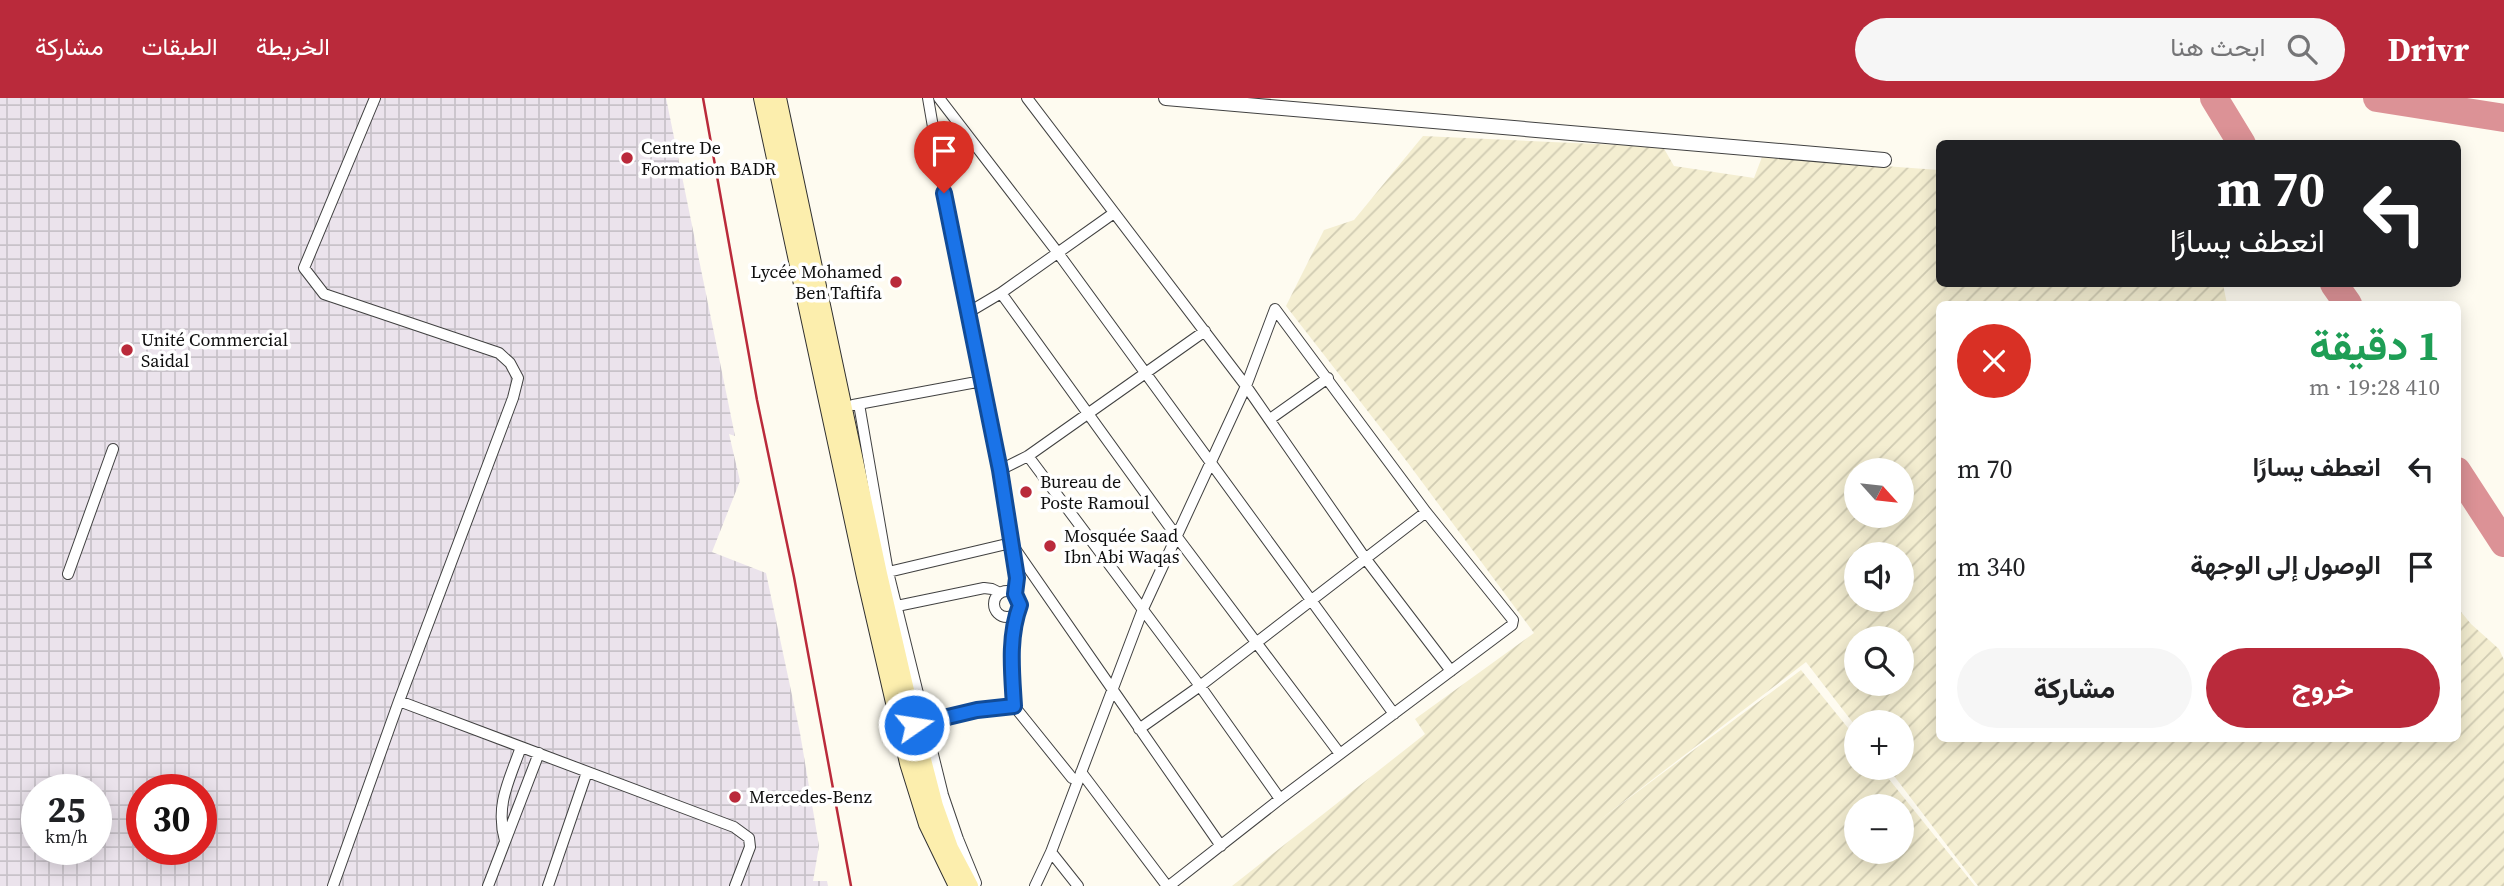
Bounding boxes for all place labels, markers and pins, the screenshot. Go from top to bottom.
pin [914,121,974,193]
place label: Centre De Formation BADR [641,135,777,181]
marker: Centre De Formation BADR [619,150,635,166]
place label: Lycée Mohamed Ben Taftifa [751,259,883,305]
marker: Lycée Mohamed Ben Taftifa [888,274,904,290]
place label: Unité Commercial Saidal [141,327,288,373]
marker: Unité Commercial Saidal [119,342,135,358]
place label: Bureau de Poste Ramoul [1040,469,1150,515]
marker: Bureau de Poste Ramoul [1018,484,1034,500]
place label: Mosquée Saad Ibn Abi Waqas [1064,523,1180,569]
marker: Mosquée Saad Ibn Abi Waqas [1042,538,1058,554]
place label: Mercedes-Benz [749,784,872,809]
marker: Mercedes-Benz [727,789,743,805]

